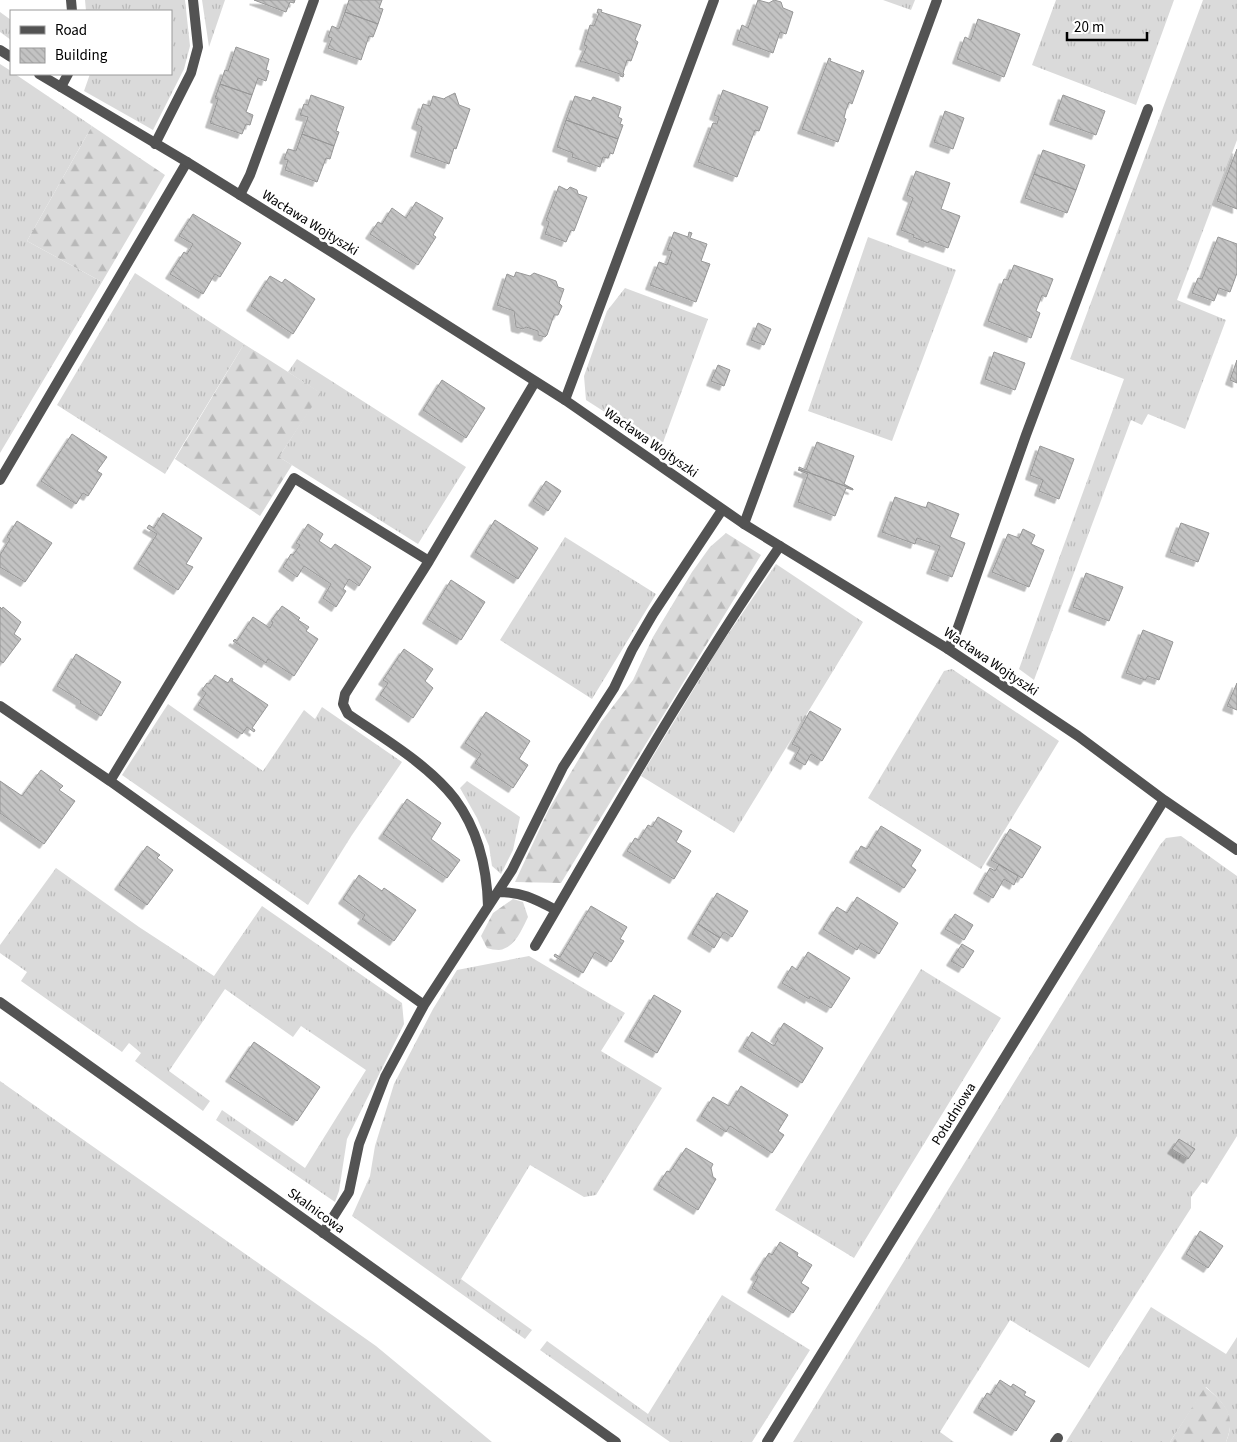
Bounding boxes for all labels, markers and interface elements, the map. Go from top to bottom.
legend [10,10,172,75]
scale bar [1067,10,1147,42]
text: 20 m [1074,17,1104,38]
text: Road [55,20,87,41]
text: Building [55,45,108,66]
street label: Wacława Wojtyszki [258,185,362,261]
street label: Wacława Wojtyszki [600,403,702,483]
street label: Wacława Wojtyszki [940,623,1042,701]
street label: Południowa [927,1079,981,1149]
street label: Skalnicowa [283,1183,349,1239]

